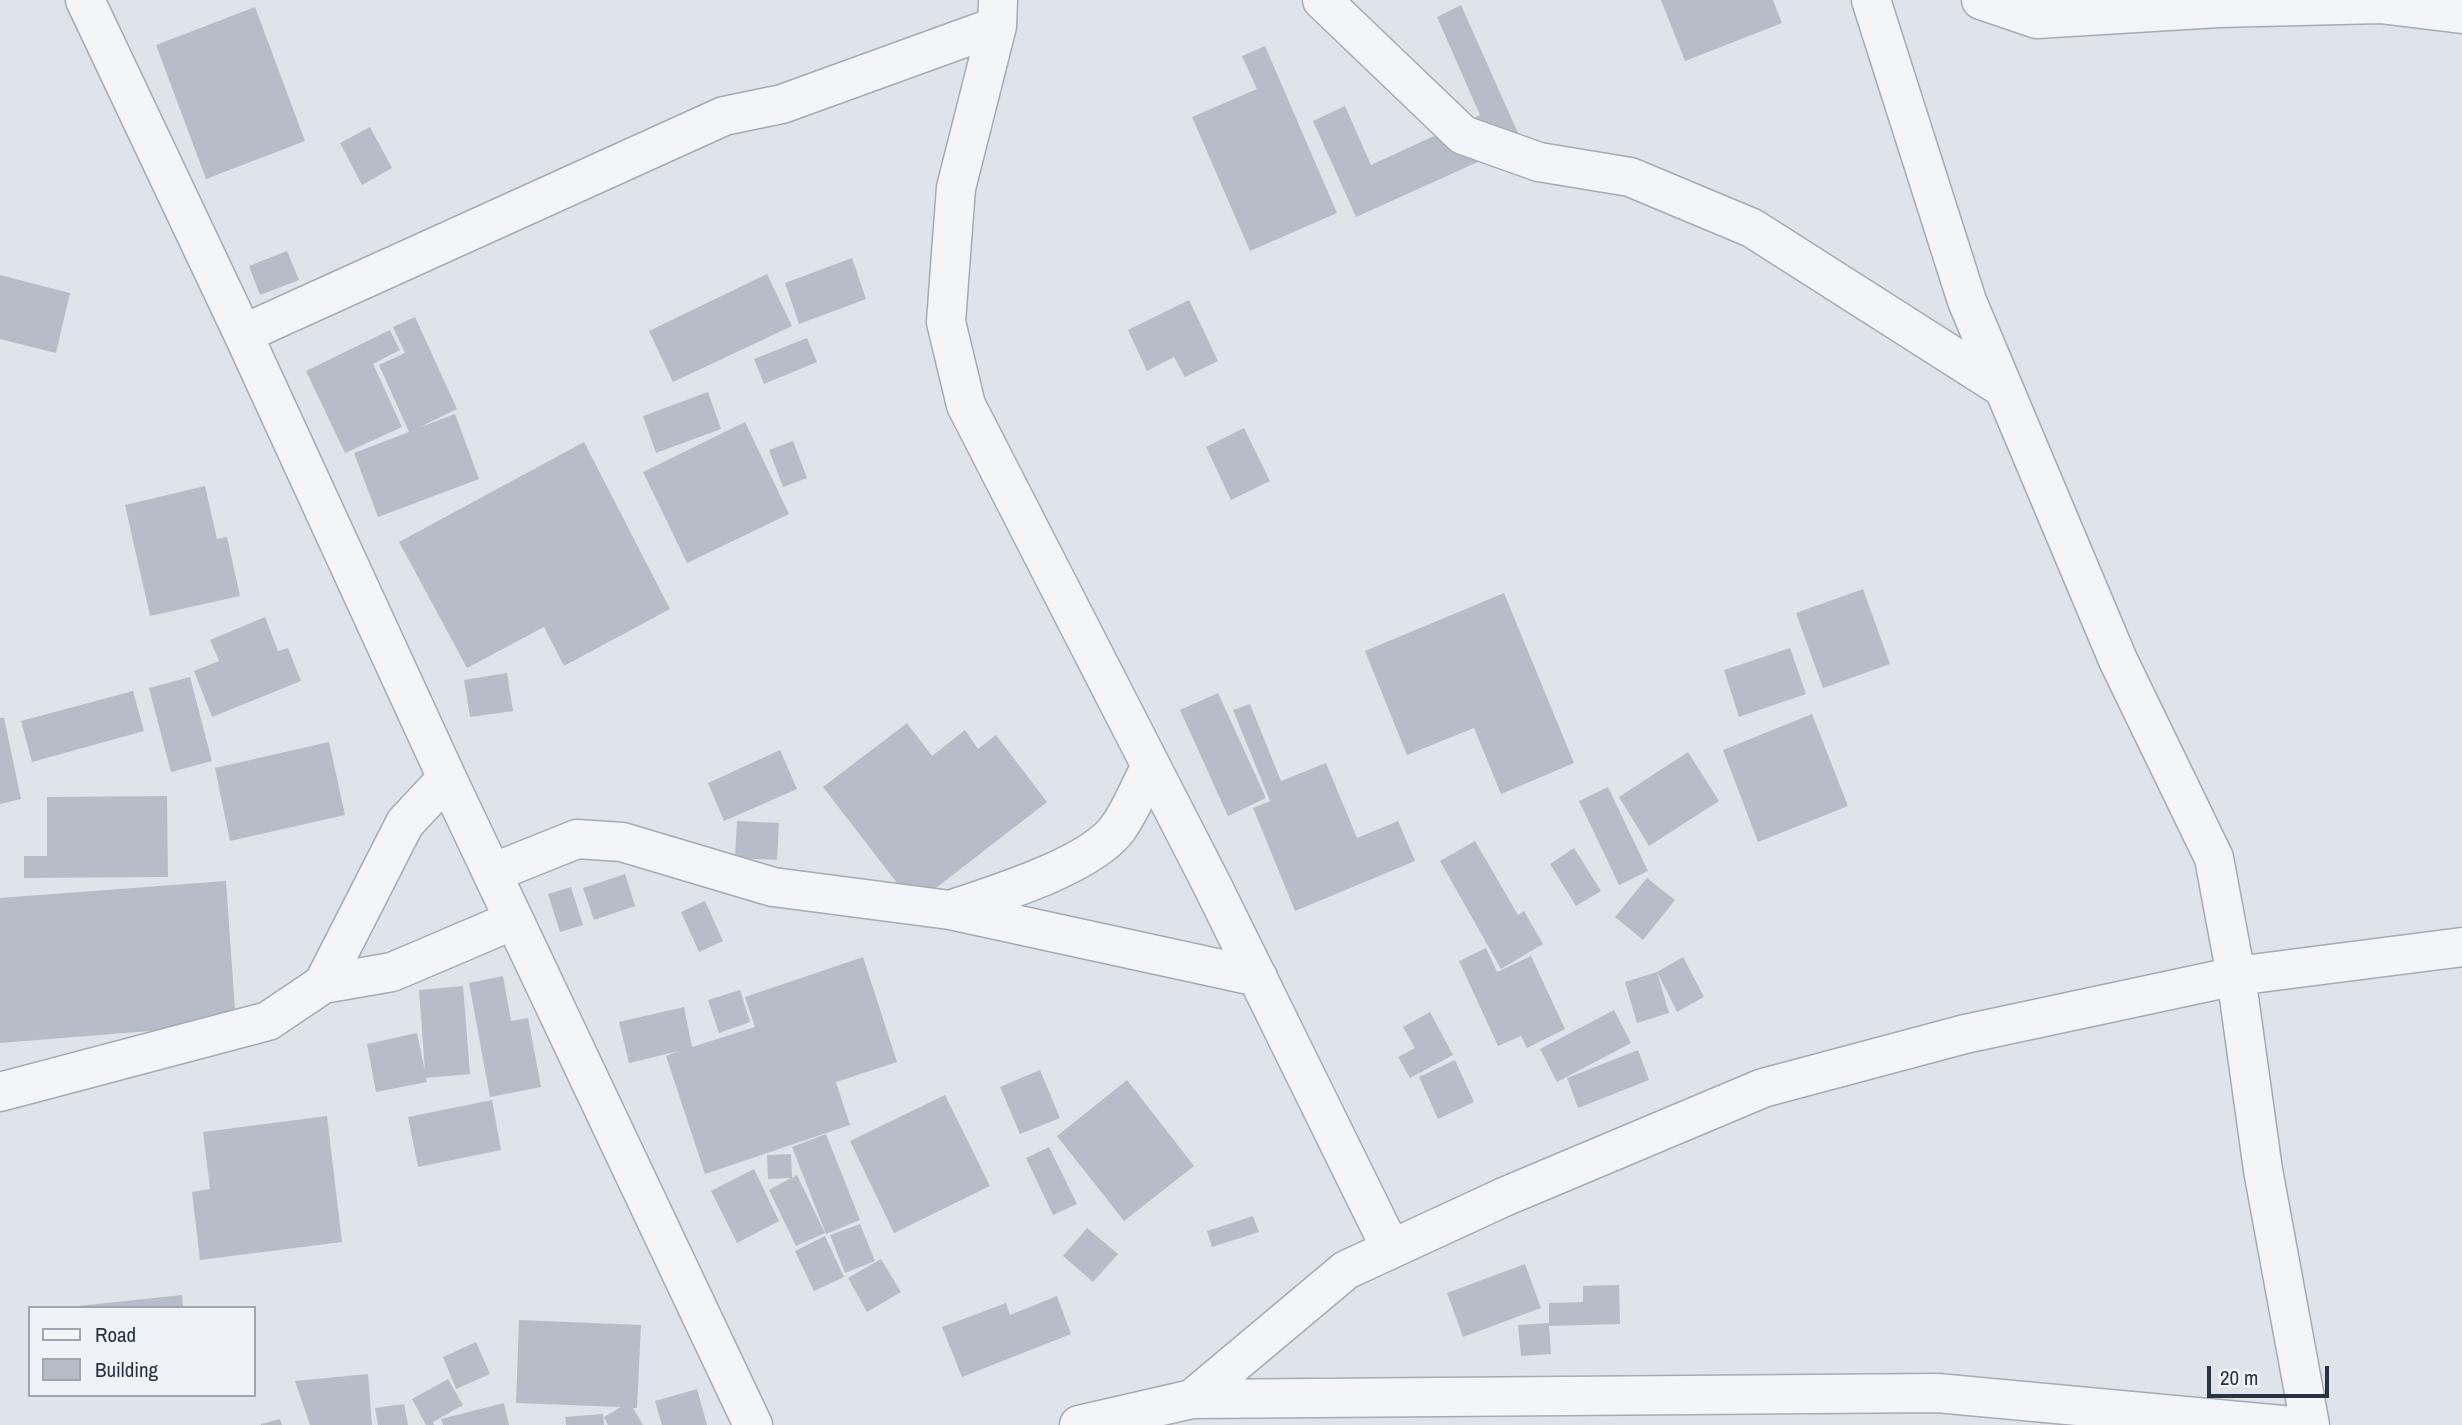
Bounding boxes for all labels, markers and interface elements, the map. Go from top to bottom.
legend [28,1306,256,1397]
text: Road [95,1320,136,1349]
scale bar [2210,1352,2332,1396]
text: Building [95,1355,158,1384]
text: 20 m [2220,1363,2258,1392]

